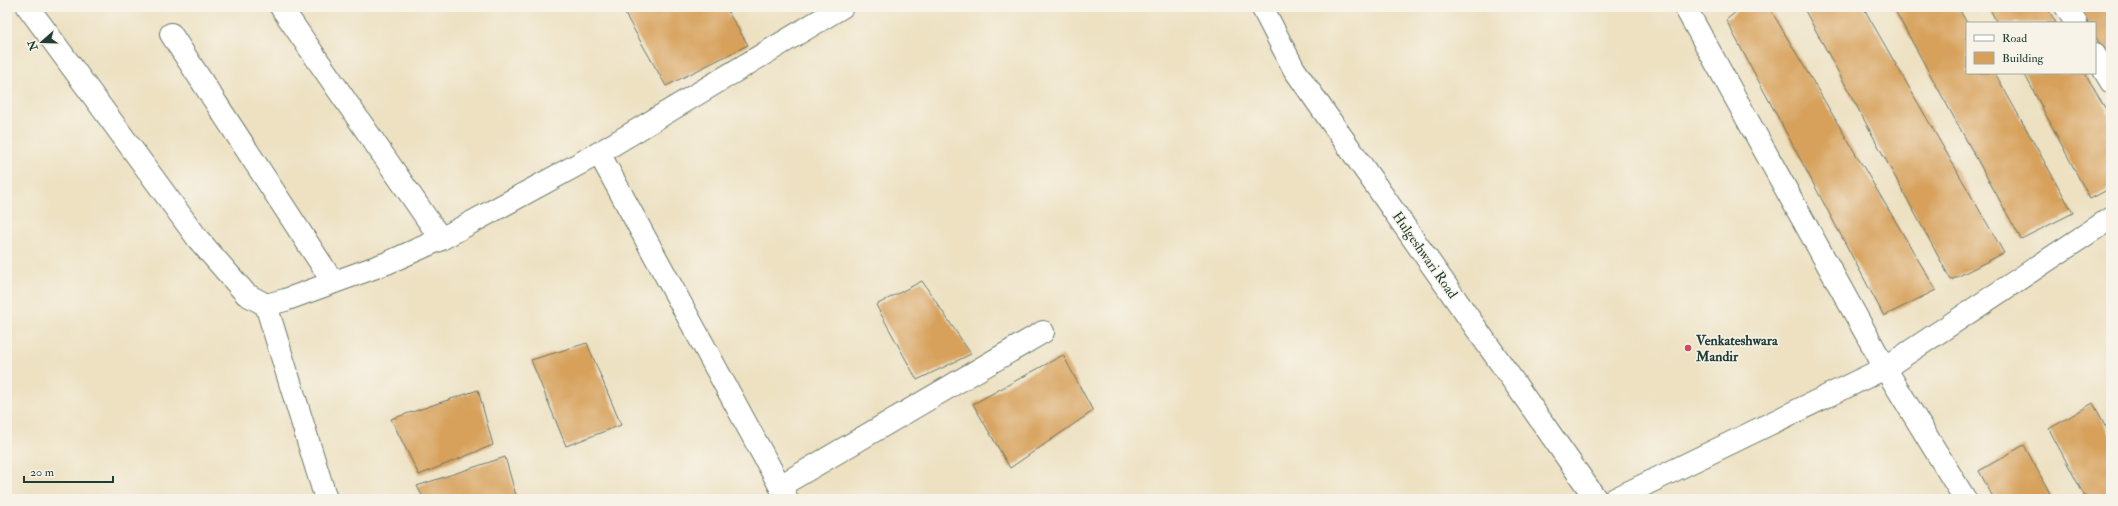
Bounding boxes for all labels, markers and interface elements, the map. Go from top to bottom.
north arrow [22,22,62,62]
legend [1966,22,2096,74]
text: Road [2002,31,2027,46]
text: N [25,37,41,53]
text: Building [2002,51,2045,66]
street label: Hulgeshwari Road [1389,208,1461,302]
place label: Venkateshwara Mandir [1695,332,1779,365]
marker: Venkateshwara Mandir [1683,343,1693,353]
scale bar [24,458,113,484]
text: 20 m [30,465,55,480]

